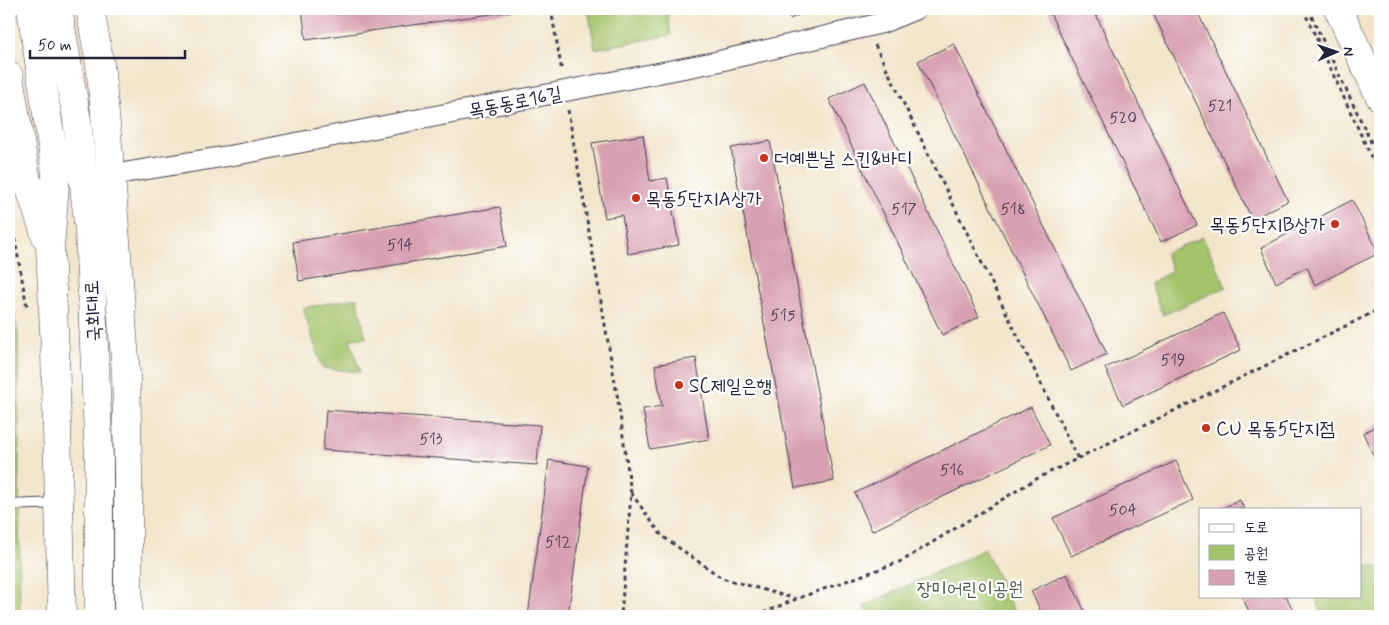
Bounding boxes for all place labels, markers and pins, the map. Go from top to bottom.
place label: 더예쁜날 스킨&바디 [774,147,912,172]
marker: 더예쁜날 스킨&바디 [758,152,770,164]
place label: 목동5단지A상가 [646,187,762,212]
marker: 목동5단지A상가 [630,192,642,204]
place label: 목동5단지B상가 [1210,213,1326,238]
marker: 목동5단지B상가 [1329,218,1341,230]
place label: SC제일은행 [689,374,772,399]
marker: SC제일은행 [673,379,685,391]
place label: CU 목동5단지점 [1216,417,1335,442]
marker: CU 목동5단지점 [1200,422,1212,434]

